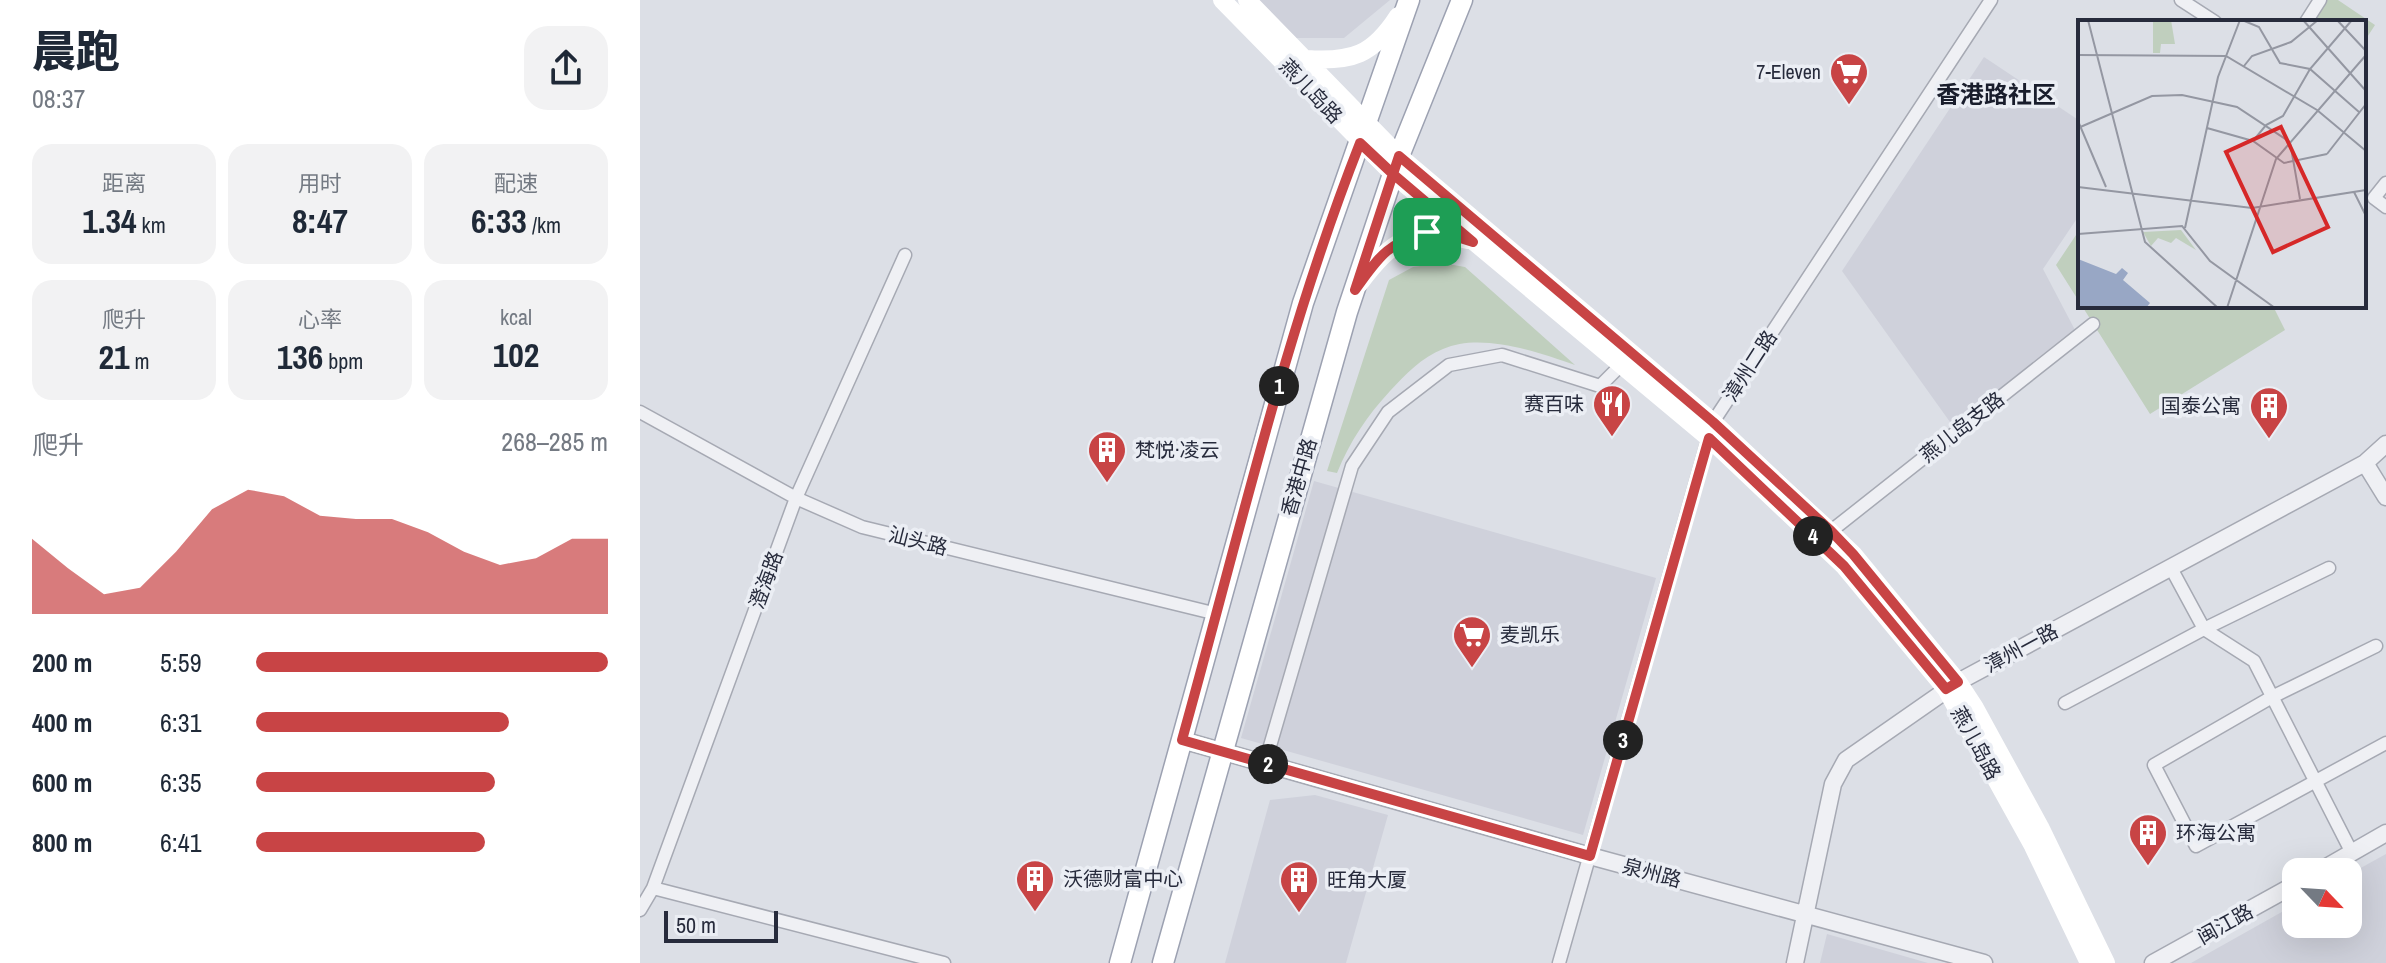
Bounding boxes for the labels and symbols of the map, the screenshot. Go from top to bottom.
inset map [2078,20,2366,308]
supermarket icon: 7-Eleven [1828,51,1870,106]
street label: 燕儿岛路 [1274,53,1349,129]
place label: 7-Eleven [1756,58,1821,85]
district label: 香港路社区 [1936,78,2056,110]
pin [1393,198,1461,266]
street label: 漳州二路 [1716,325,1783,407]
pin: 1 [1259,366,1299,406]
restaurant icon: 赛百味 [1591,383,1633,438]
street label: 燕儿岛支路 [1914,385,2009,468]
building icon: 国泰公寓 [2248,385,2290,440]
place label: 赛百味 [1524,390,1584,417]
place label: 国泰公寓 [2161,392,2241,419]
building icon: 梵悦·凌云 [1086,429,1128,484]
street label: 香港中路 [1275,435,1323,519]
place label: 梵悦·凌云 [1135,436,1220,463]
pin: 4 [1793,516,1833,556]
street label: 汕头路 [886,520,950,561]
street label: 澄海路 [743,547,788,613]
supermarket icon: 麦凯乐 [1451,614,1493,669]
street label: 漳州一路 [1979,617,2062,678]
place label: 麦凯乐 [1500,621,1560,648]
street label: 燕儿岛路 [1945,701,2008,784]
pin: 3 [1603,720,1643,760]
pin: 2 [1248,744,1288,784]
building icon: 环海公寓 [2127,812,2169,867]
place label: 环海公寓 [2176,819,2256,846]
street label: 泉州路 [1620,852,1685,893]
building icon: 沃德财富中心 [1014,858,1056,913]
north arrow [2282,858,2362,938]
building icon: 旺角大厦 [1278,859,1320,914]
place label: 沃德财富中心 [1063,865,1183,892]
place label: 旺角大厦 [1327,866,1407,893]
street label: 闽江路 [2192,897,2258,950]
scale bar [664,907,778,943]

